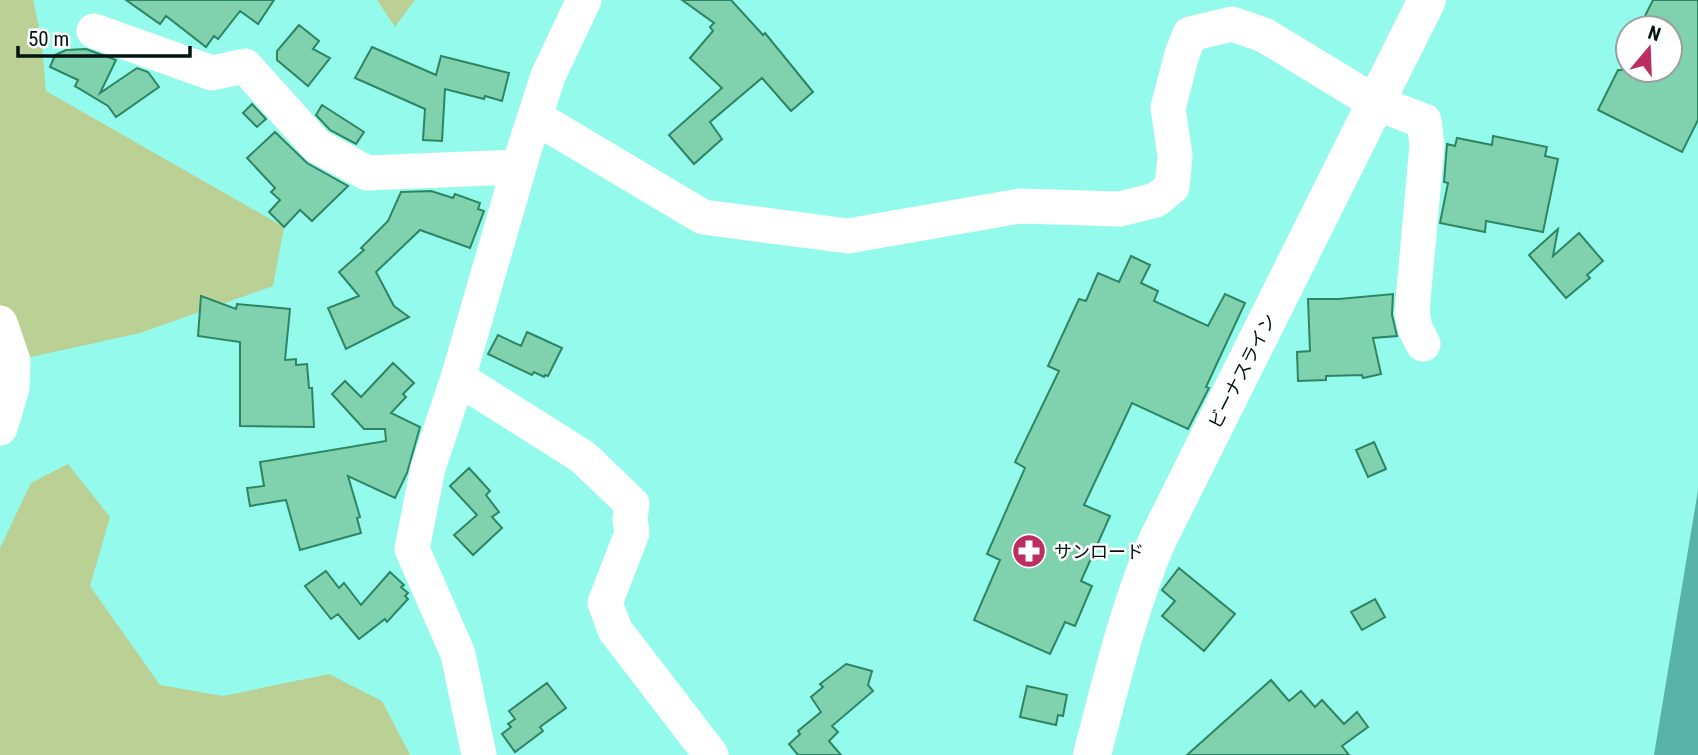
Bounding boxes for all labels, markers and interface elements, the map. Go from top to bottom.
scale bar [18,14,189,58]
north arrow [1614,14,1684,84]
text: N [1645,21,1664,46]
text: 50 m [28,27,69,51]
street label: ビーナスライン [1204,310,1280,432]
pharmacy icon: サンロード [1010,532,1048,570]
place label: サンロード [1054,541,1144,562]

